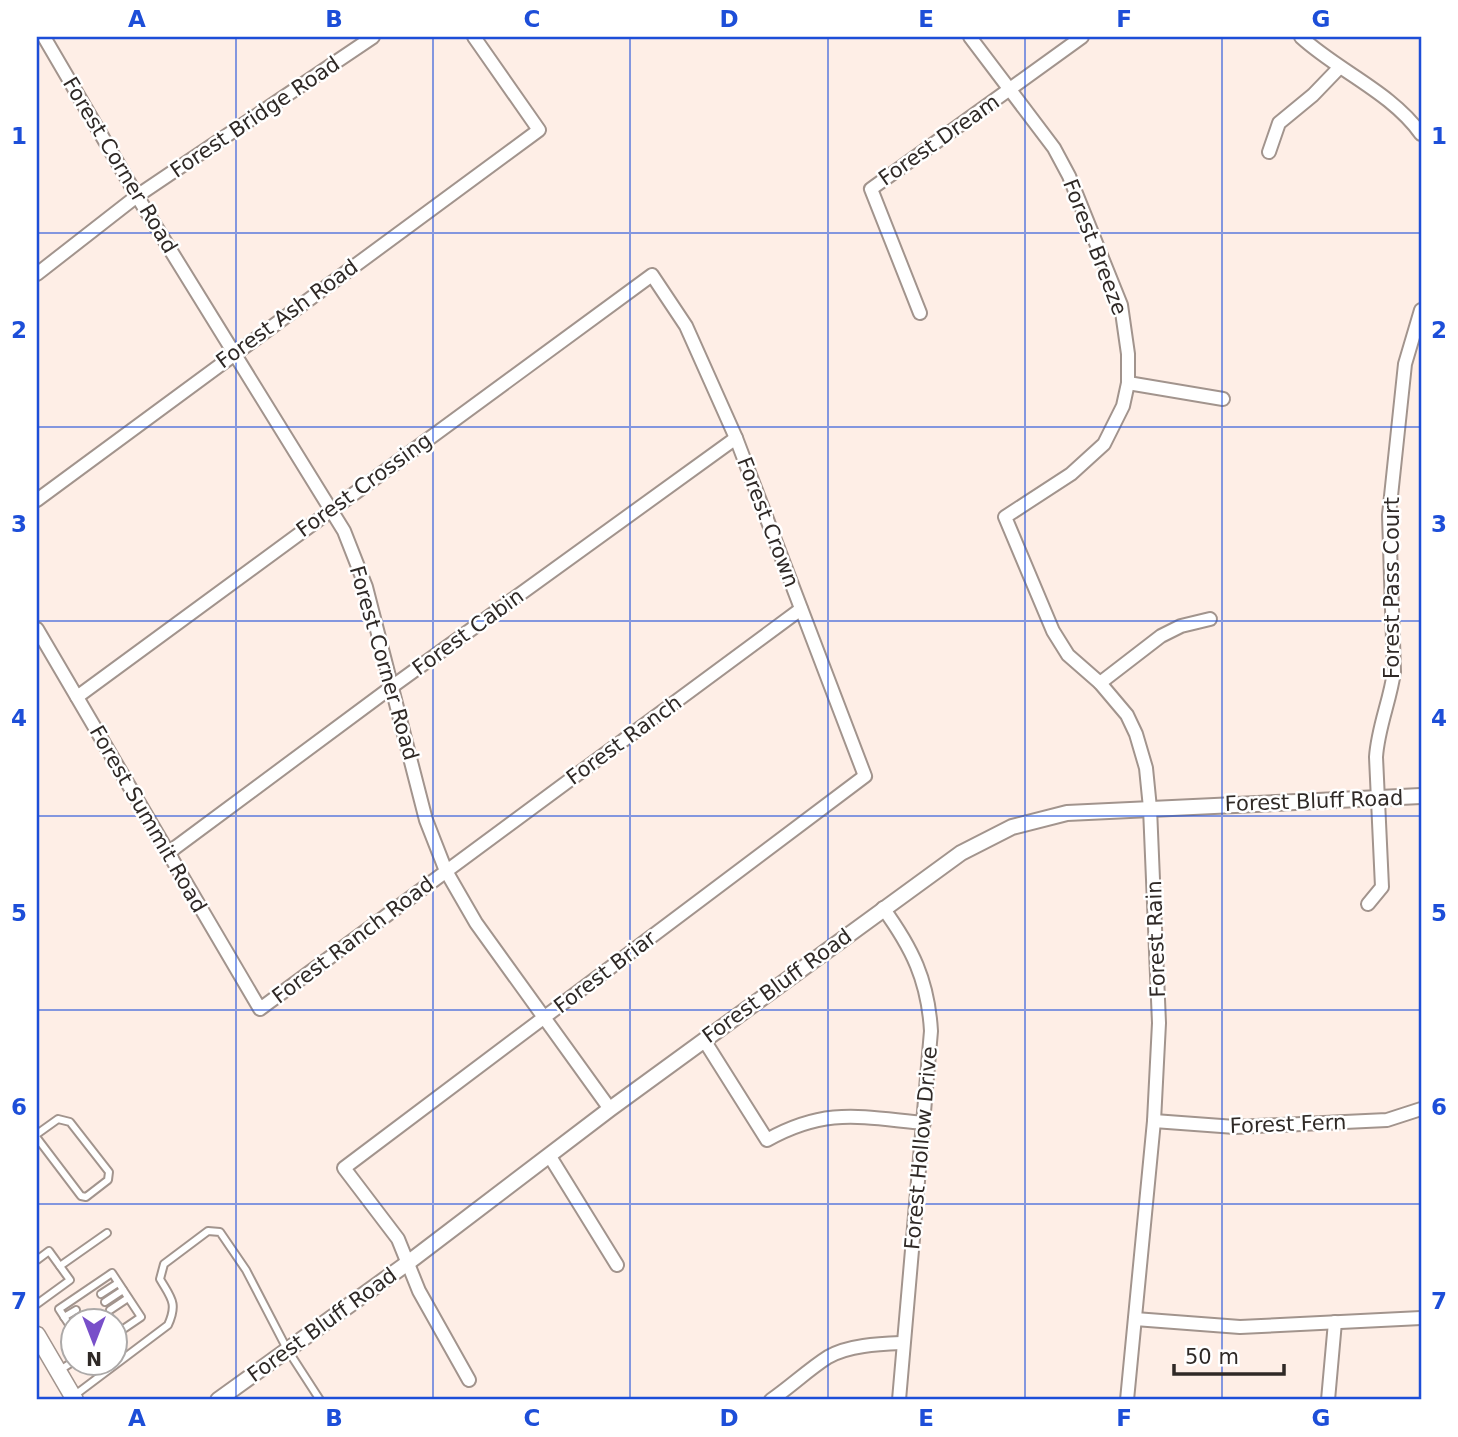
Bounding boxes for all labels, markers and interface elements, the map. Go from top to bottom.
text: A [128,6,146,32]
text: B [325,6,343,32]
text: C [524,6,540,32]
text: D [719,6,739,32]
text: E [918,6,934,32]
text: F [1116,6,1132,32]
text: G [1312,6,1330,32]
street label: Forest Bridge Road [166,51,344,183]
street label: Forest Corner Road [58,73,182,257]
street label: Forest Dream [874,90,1004,190]
text: 1 [11,123,27,149]
text: 1 [1431,123,1447,149]
street label: Forest Breeze [1058,176,1132,318]
street label: Forest Ash Road [212,255,362,373]
text: 2 [11,317,27,343]
text: 2 [1431,317,1447,343]
street label: Forest Crossing [292,428,436,542]
street label: Forest Crown [732,454,804,590]
street label: Forest Pass Court [1380,497,1404,679]
text: 3 [11,511,27,537]
text: 3 [1431,511,1447,537]
street label: Forest Corner Road [345,563,423,763]
street label: Forest Cabin [408,584,528,680]
street label: Forest Ranch [562,690,686,790]
text: 4 [11,705,27,731]
text: 4 [1431,705,1447,731]
street label: Forest Summit Road [85,721,211,917]
street label: Forest Bluff Road [1224,786,1404,816]
street label: Forest Ranch Road [268,872,438,1008]
street label: Forest Rain [1142,880,1170,998]
text: 5 [11,900,27,926]
text: 5 [1431,900,1447,926]
street label: Forest Bluff Road [698,924,856,1048]
street label: Forest Briar [549,926,661,1018]
street label: Forest Hollow Drive [900,1045,942,1251]
text: 6 [11,1094,27,1120]
text: 6 [1431,1094,1447,1120]
street label: Forest Fern [1229,1110,1347,1138]
street label: Forest Bluff Road [243,1263,401,1387]
text: 7 [11,1288,27,1314]
text: 7 [1431,1288,1447,1314]
north arrow [60,1308,130,1378]
scale bar [1174,1332,1285,1376]
text: 50 m [1185,1345,1239,1369]
text: N [86,1348,102,1370]
text: A [128,1405,146,1431]
text: B [325,1405,343,1431]
text: C [524,1405,540,1431]
text: D [719,1405,739,1431]
text: E [918,1405,934,1431]
text: F [1116,1405,1132,1431]
text: G [1312,1405,1330,1431]

